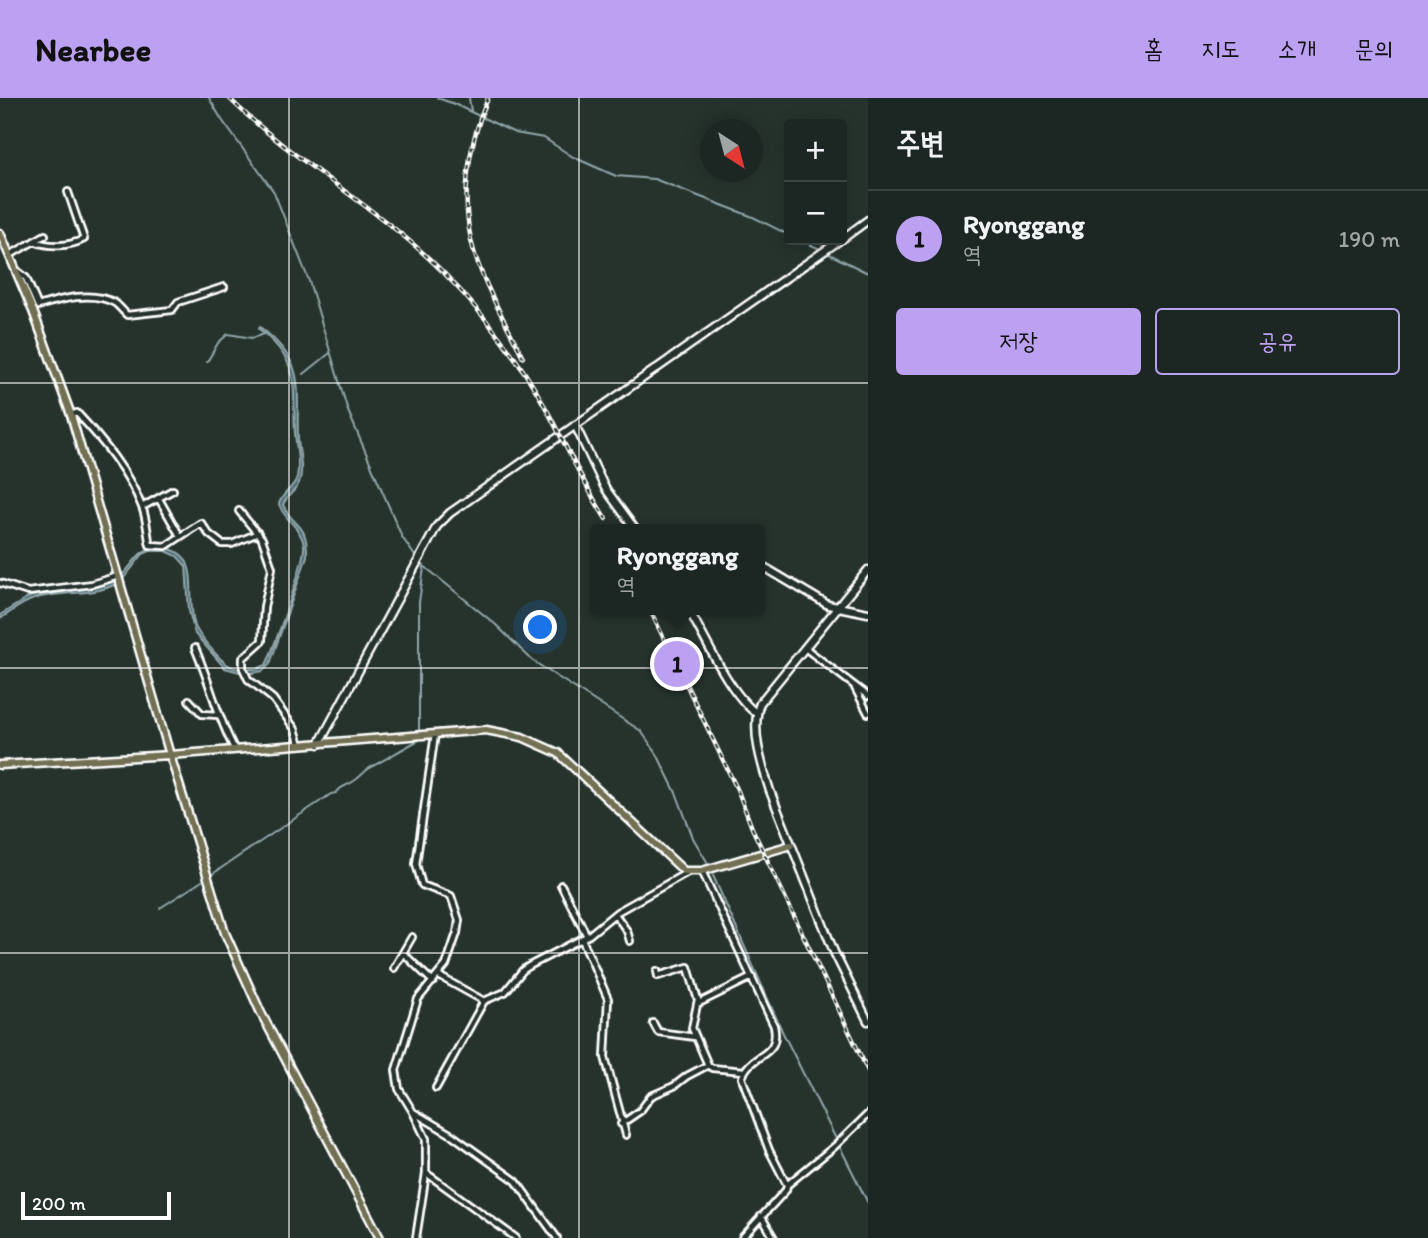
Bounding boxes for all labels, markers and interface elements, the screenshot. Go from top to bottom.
text: Nearbee [35,30,151,69]
text: 홈 [1144,34,1163,63]
text: 지도 [1201,34,1240,63]
text: 소개 [1278,34,1316,63]
text: 문의 [1354,34,1393,63]
north arrow [700,119,763,182]
map controls [784,119,847,245]
button: + [784,119,847,182]
text: 주변 [896,124,944,161]
button: − [784,182,847,245]
text: Ryonggang [963,208,1085,240]
text: 1 [914,225,924,253]
text: 190 m [1339,225,1400,253]
text: 역 [963,240,982,268]
button: 저장 [896,308,1141,375]
button: 공유 [1155,308,1400,375]
popup [590,524,765,615]
text: Ryonggang [617,539,738,571]
text: 역 [617,571,635,599]
your location [523,610,557,644]
pin: 1 [654,638,700,690]
scale bar [21,1189,172,1221]
text: 200 m [32,1192,86,1215]

